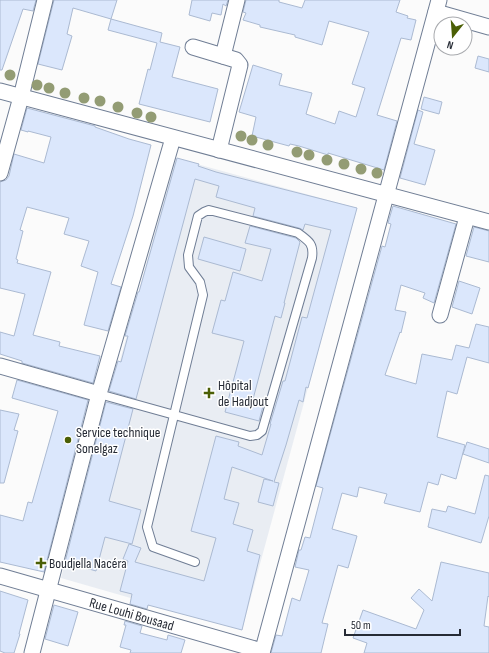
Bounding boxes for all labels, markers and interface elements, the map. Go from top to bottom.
north arrow [433,16,473,56]
text: N [445,38,455,52]
place label: Hôpital de Hadjout [218,377,268,410]
marker: Hôpital de Hadjout [203,387,215,399]
place label: Service technique Sonelgaz [76,424,160,457]
marker: Service technique Sonelgaz [63,435,73,445]
place label: Boudjella Nacéra [49,555,127,572]
marker: Boudjella Nacéra [36,558,46,568]
street label: Rue Louhi Bousaad [87,594,176,634]
scale bar [345,611,460,637]
text: 50 m [351,618,371,633]

